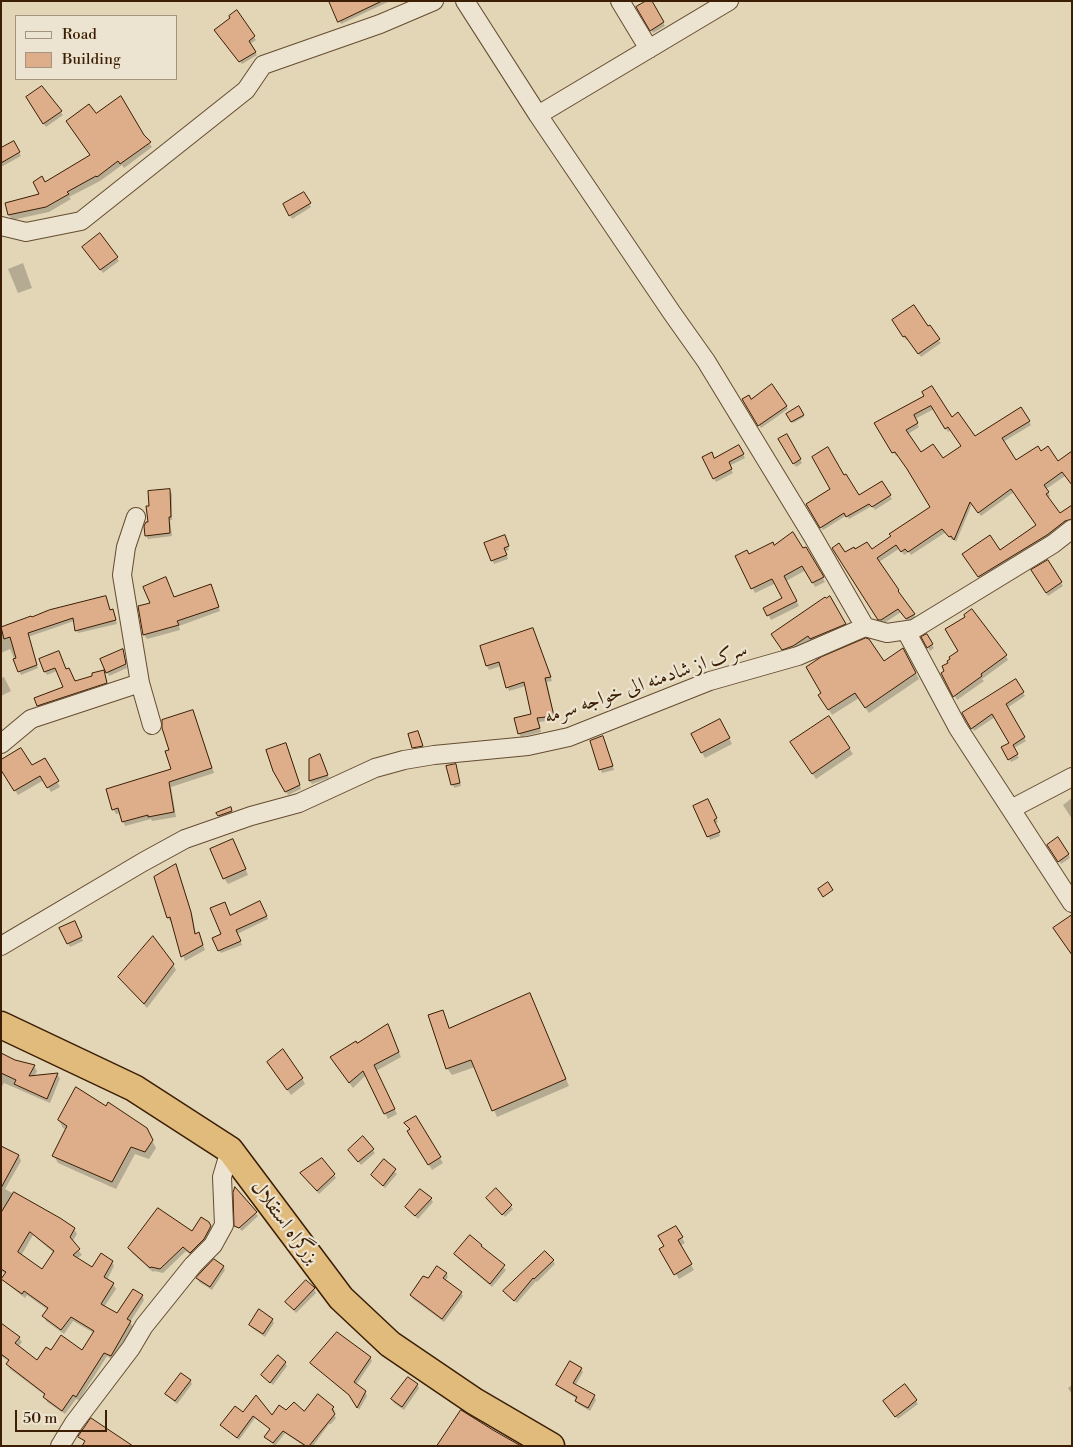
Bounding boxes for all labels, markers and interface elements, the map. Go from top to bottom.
legend [15,15,178,80]
text: Road [62,25,97,44]
text: Building [62,50,121,69]
street label: سرک از شادمنه الی خواجه سرمه [541,638,751,730]
street label: بزرگراه استقلال [245,1177,323,1269]
scale bar [18,1400,110,1432]
text: 50 m [23,1409,57,1428]

